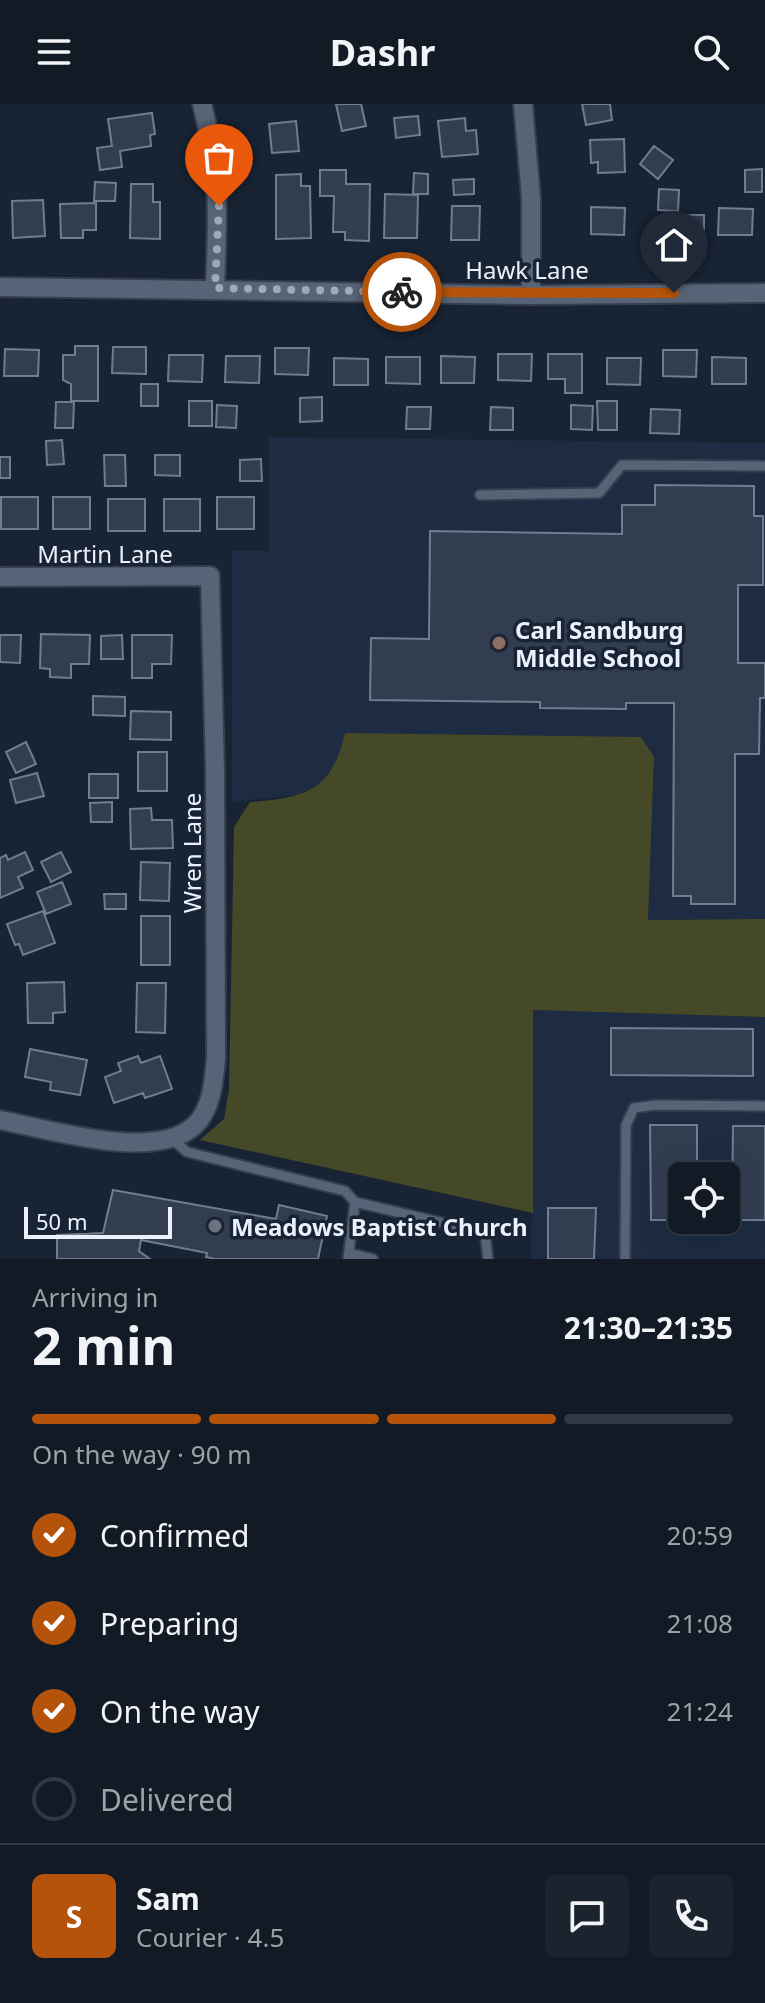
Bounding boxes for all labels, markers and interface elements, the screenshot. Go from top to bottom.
text: Dashr [330,28,435,77]
icon: menu [32,30,76,74]
icon: search [689,30,733,74]
pin [185,124,253,206]
icon: bag [197,136,241,180]
pin [640,211,708,293]
icon: home [652,223,696,267]
courier [362,252,442,332]
street label: Hawk Lane [465,253,589,286]
icon: bike [380,270,424,314]
street label: Martin Lane [37,537,173,570]
place label: Carl Sandburg Middle School [515,613,684,674]
marker: Carl Sandburg Middle School [490,634,508,652]
street label: Wren Lane [175,793,208,913]
map controls [668,1162,740,1234]
button: locate [668,1162,740,1234]
scale bar [24,1203,172,1239]
text: 50 m [36,1206,87,1236]
place label: Meadows Baptist Church [231,1210,528,1243]
marker: Meadows Baptist Church [206,1217,224,1235]
text: Arriving in [32,1279,158,1315]
text: 21:30–21:35 [564,1307,733,1348]
text: 2 min [32,1309,175,1380]
text: On the way · 90 m [32,1436,252,1472]
icon: check [32,1513,76,1557]
text: Confirmed [100,1515,250,1556]
text: 20:59 [667,1517,733,1553]
icon: check [32,1601,76,1645]
text: Preparing [100,1603,239,1644]
text: 21:08 [667,1605,733,1641]
icon: check [32,1689,76,1733]
text: On the way [100,1691,260,1732]
text: 21:24 [667,1693,733,1729]
text: Delivered [100,1779,234,1820]
button: chat [545,1874,629,1958]
button: phone [649,1874,733,1958]
text: Sam [136,1878,200,1919]
text: S [66,1896,82,1937]
text: Courier · 4.5 [136,1919,284,1955]

